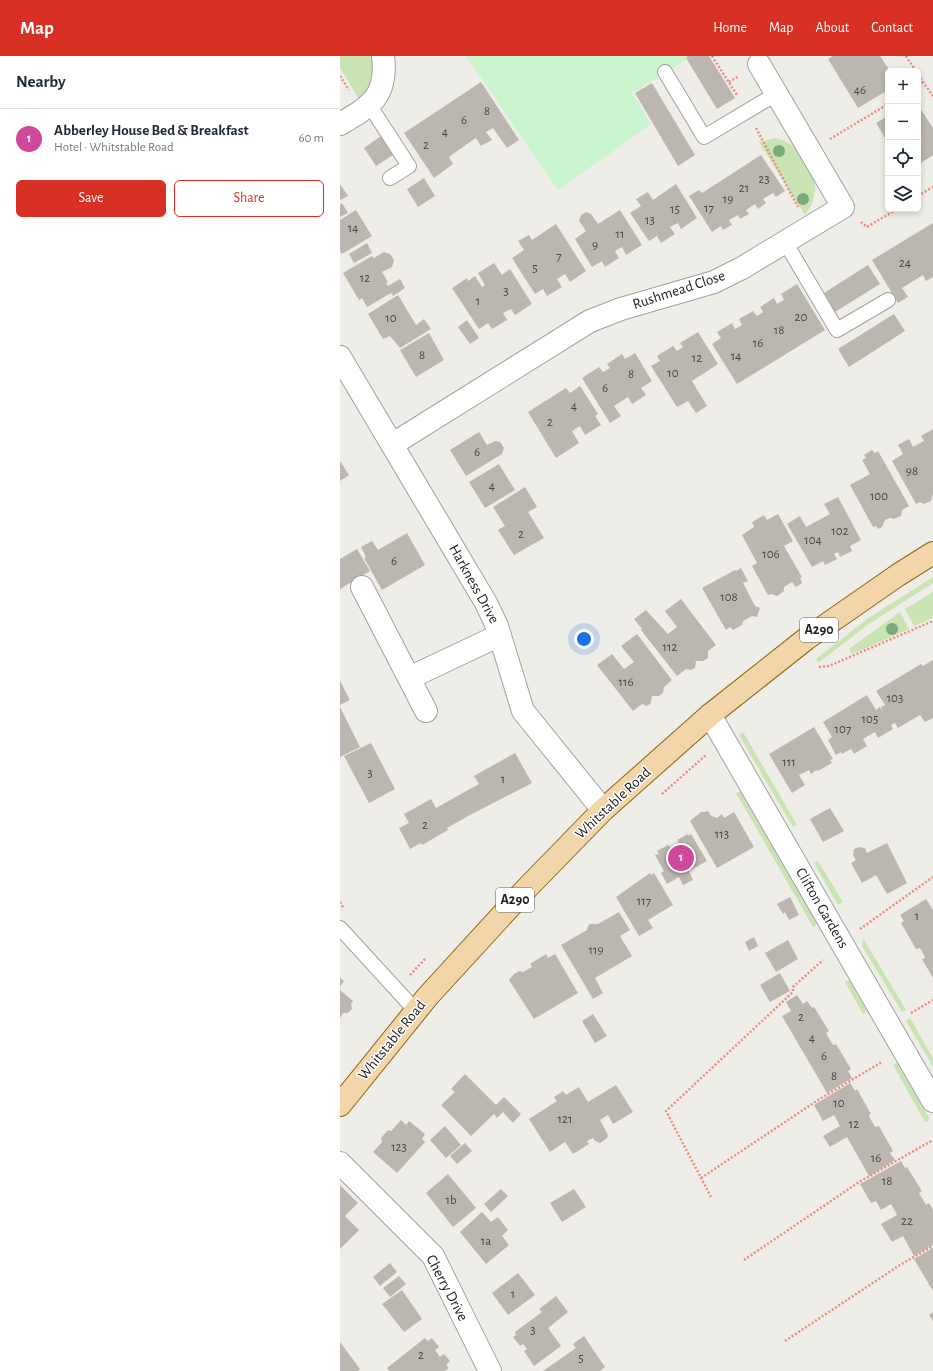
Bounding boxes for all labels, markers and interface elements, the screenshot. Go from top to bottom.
text: Map [20,19,54,38]
text: Home [713,21,747,35]
text: Map [769,21,793,35]
text: About [815,21,849,35]
text: Contact [871,21,913,35]
map controls [885,68,921,212]
button: + [885,68,921,104]
text: Nearby [16,73,66,90]
house number: 46 [854,84,866,97]
button: − [885,104,921,140]
house number: 8 [484,105,490,118]
house number: 6 [461,114,467,127]
text: Abberley House Bed & Breakfast [54,123,249,138]
house number: 4 [442,126,448,139]
text: 1 [27,132,31,145]
text: 60 m [298,132,324,145]
house number: 2 [423,139,429,152]
button: locate [885,140,921,176]
text: Hotel · Whitstable Road [54,141,174,154]
house number: 23 [758,173,770,186]
button: layers [885,176,921,212]
button: Save [16,180,166,217]
button: Share [174,180,324,217]
house number: 21 [739,182,749,195]
house number: 19 [723,193,733,206]
house number: 17 [704,202,715,215]
house number: 15 [670,203,680,216]
house number: 13 [645,214,655,227]
house number: 14 [348,222,358,235]
house number: 11 [616,228,624,241]
house number: 9 [592,239,598,252]
house number: 7 [556,250,562,263]
house number: 24 [899,257,911,270]
house number: 5 [532,262,538,275]
street label: Rushmead Close [631,268,727,312]
house number: 12 [360,272,370,285]
house number: 3 [503,285,509,298]
house number: 1 [476,295,480,308]
house number: 20 [795,311,808,324]
house number: 10 [385,312,397,325]
house number: 18 [774,324,784,337]
house number: 16 [753,337,763,350]
house number: 8 [419,349,425,362]
house number: 14 [731,350,741,363]
house number: 12 [692,352,702,365]
house number: 10 [667,367,679,380]
house number: 8 [628,368,634,381]
house number: 6 [602,382,608,395]
house number: 4 [571,400,577,413]
house number: 2 [547,416,553,429]
house number: 6 [474,446,480,459]
house number: 98 [906,465,918,478]
house number: 4 [489,480,495,493]
house number: 100 [870,490,888,503]
house number: 102 [831,525,849,538]
house number: 2 [518,528,524,541]
house number: 104 [804,534,822,547]
street label: Harkness Drive [446,542,502,626]
house number: 106 [762,548,780,561]
house number: 6 [391,555,397,568]
house number: 108 [720,591,738,604]
road number: A290 [800,618,838,642]
your location [574,629,594,649]
house number: 112 [663,641,678,654]
house number: 116 [618,676,634,689]
house number: 103 [887,692,903,705]
house number: 105 [862,713,878,726]
house number: 107 [835,723,852,736]
house number: 111 [782,756,796,769]
street label: Whitstable Road [572,764,654,842]
house number: 3 [367,767,373,780]
house number: 1 [501,773,505,786]
house number: 2 [422,819,428,832]
house number: 113 [715,828,729,841]
pin: 1 [668,843,694,873]
street label: Clifton Gardens [793,865,851,951]
road number: A290 [496,888,534,912]
house number: 117 [637,895,652,908]
house number: 1 [915,910,919,923]
house number: 119 [588,944,604,957]
street label: Whitstable Road [356,997,429,1083]
house number: 2 [798,1011,804,1024]
house number: 4 [809,1032,815,1045]
house number: 6 [821,1050,827,1063]
house number: 8 [831,1070,837,1083]
house number: 10 [833,1097,845,1110]
house number: 121 [558,1113,572,1126]
house number: 12 [849,1118,859,1131]
house number: 123 [391,1141,407,1154]
house number: 16 [871,1152,881,1165]
house number: 18 [882,1175,892,1188]
house number: 1b [445,1194,457,1207]
house number: 22 [901,1215,913,1228]
house number: 1a [481,1235,491,1248]
street label: Cherry Drive [423,1252,471,1324]
house number: 1 [511,1288,515,1301]
house number: 3 [530,1324,536,1337]
house number: 2 [418,1349,424,1362]
house number: 5 [578,1352,584,1365]

